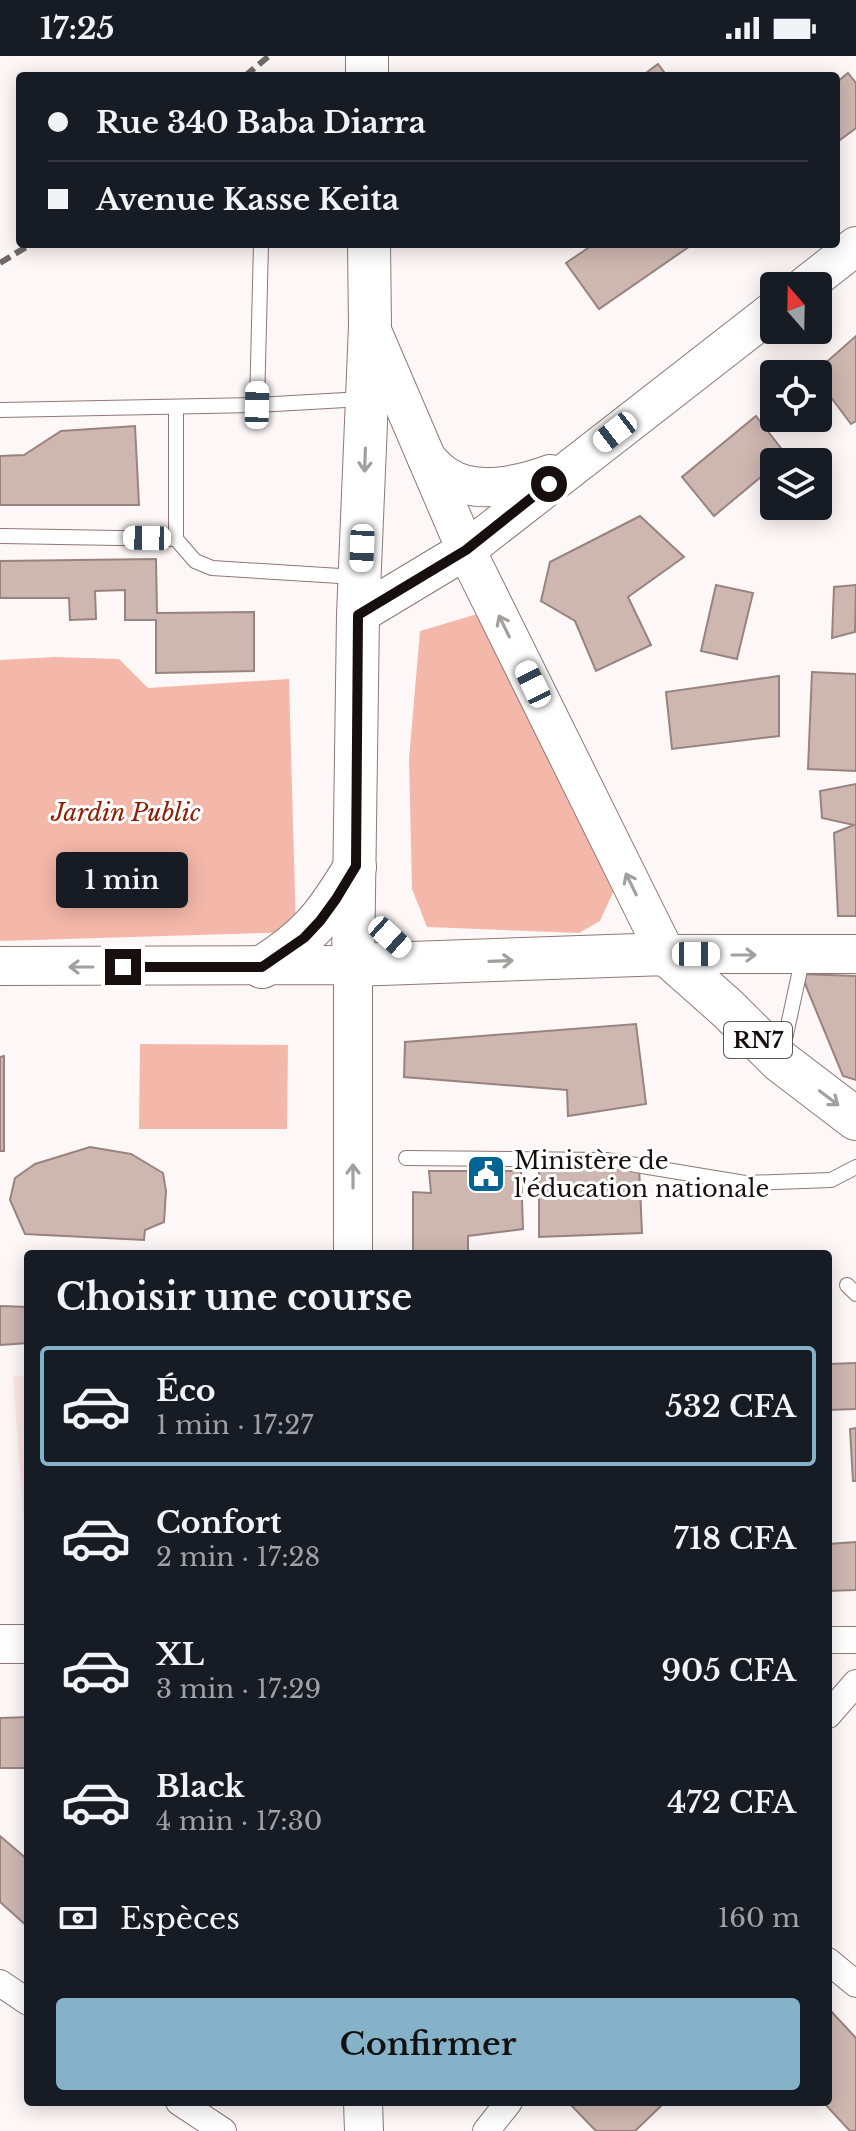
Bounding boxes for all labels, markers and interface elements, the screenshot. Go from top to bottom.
text: 17:25 [40,10,114,47]
text: Rue 340 Baba Diarra [96,104,426,141]
text: Avenue Kasse Keita [96,181,399,218]
north arrow [760,272,832,344]
map controls [760,272,832,520]
button: locate [760,360,832,432]
car [245,381,269,429]
car [589,408,641,456]
one-way arrow [358,446,373,473]
button: layers [760,448,832,520]
route start [531,466,567,502]
car [349,524,375,572]
car [123,526,171,550]
one-way arrow [496,614,511,638]
car [512,657,554,711]
park label: Jardin Public [50,798,201,827]
callout: 1 min [57,851,189,907]
text: 1 min [85,864,159,896]
one-way arrow [623,873,638,897]
car [364,912,416,962]
car [672,942,720,966]
one-way arrow [730,947,757,963]
route end [105,949,141,985]
one-way arrow [487,954,514,969]
one-way arrow [68,959,95,975]
road number: RN7 [724,1022,792,1058]
one-way arrow [818,1090,839,1107]
place label: Ministère de l'éducation nationale [514,1146,769,1203]
public building icon: Ministère de l'éducation nationale [465,1153,507,1195]
one-way arrow [345,1163,361,1190]
text: Choisir une course [56,1275,412,1320]
icon: car [60,1370,132,1442]
text: Éco [156,1372,216,1409]
text: 532 CFA [665,1388,796,1425]
text: 1 min · 17:27 [156,1409,313,1441]
icon: car [60,1502,132,1574]
text: Confort [156,1504,281,1541]
text: 718 CFA [673,1520,796,1557]
text: 2 min · 17:28 [156,1541,320,1573]
icon: car [60,1634,132,1706]
text: XL [156,1636,204,1673]
text: 905 CFA [661,1652,796,1689]
text: 3 min · 17:29 [156,1673,321,1705]
icon: car [60,1766,132,1838]
text: Black [156,1768,244,1805]
text: 472 CFA [667,1784,796,1821]
text: 4 min · 17:30 [156,1805,322,1837]
icon: cash [56,1896,100,1940]
text: Espèces [120,1900,240,1937]
text: 160 m [718,1902,800,1934]
button: Confirmer [56,1998,800,2090]

